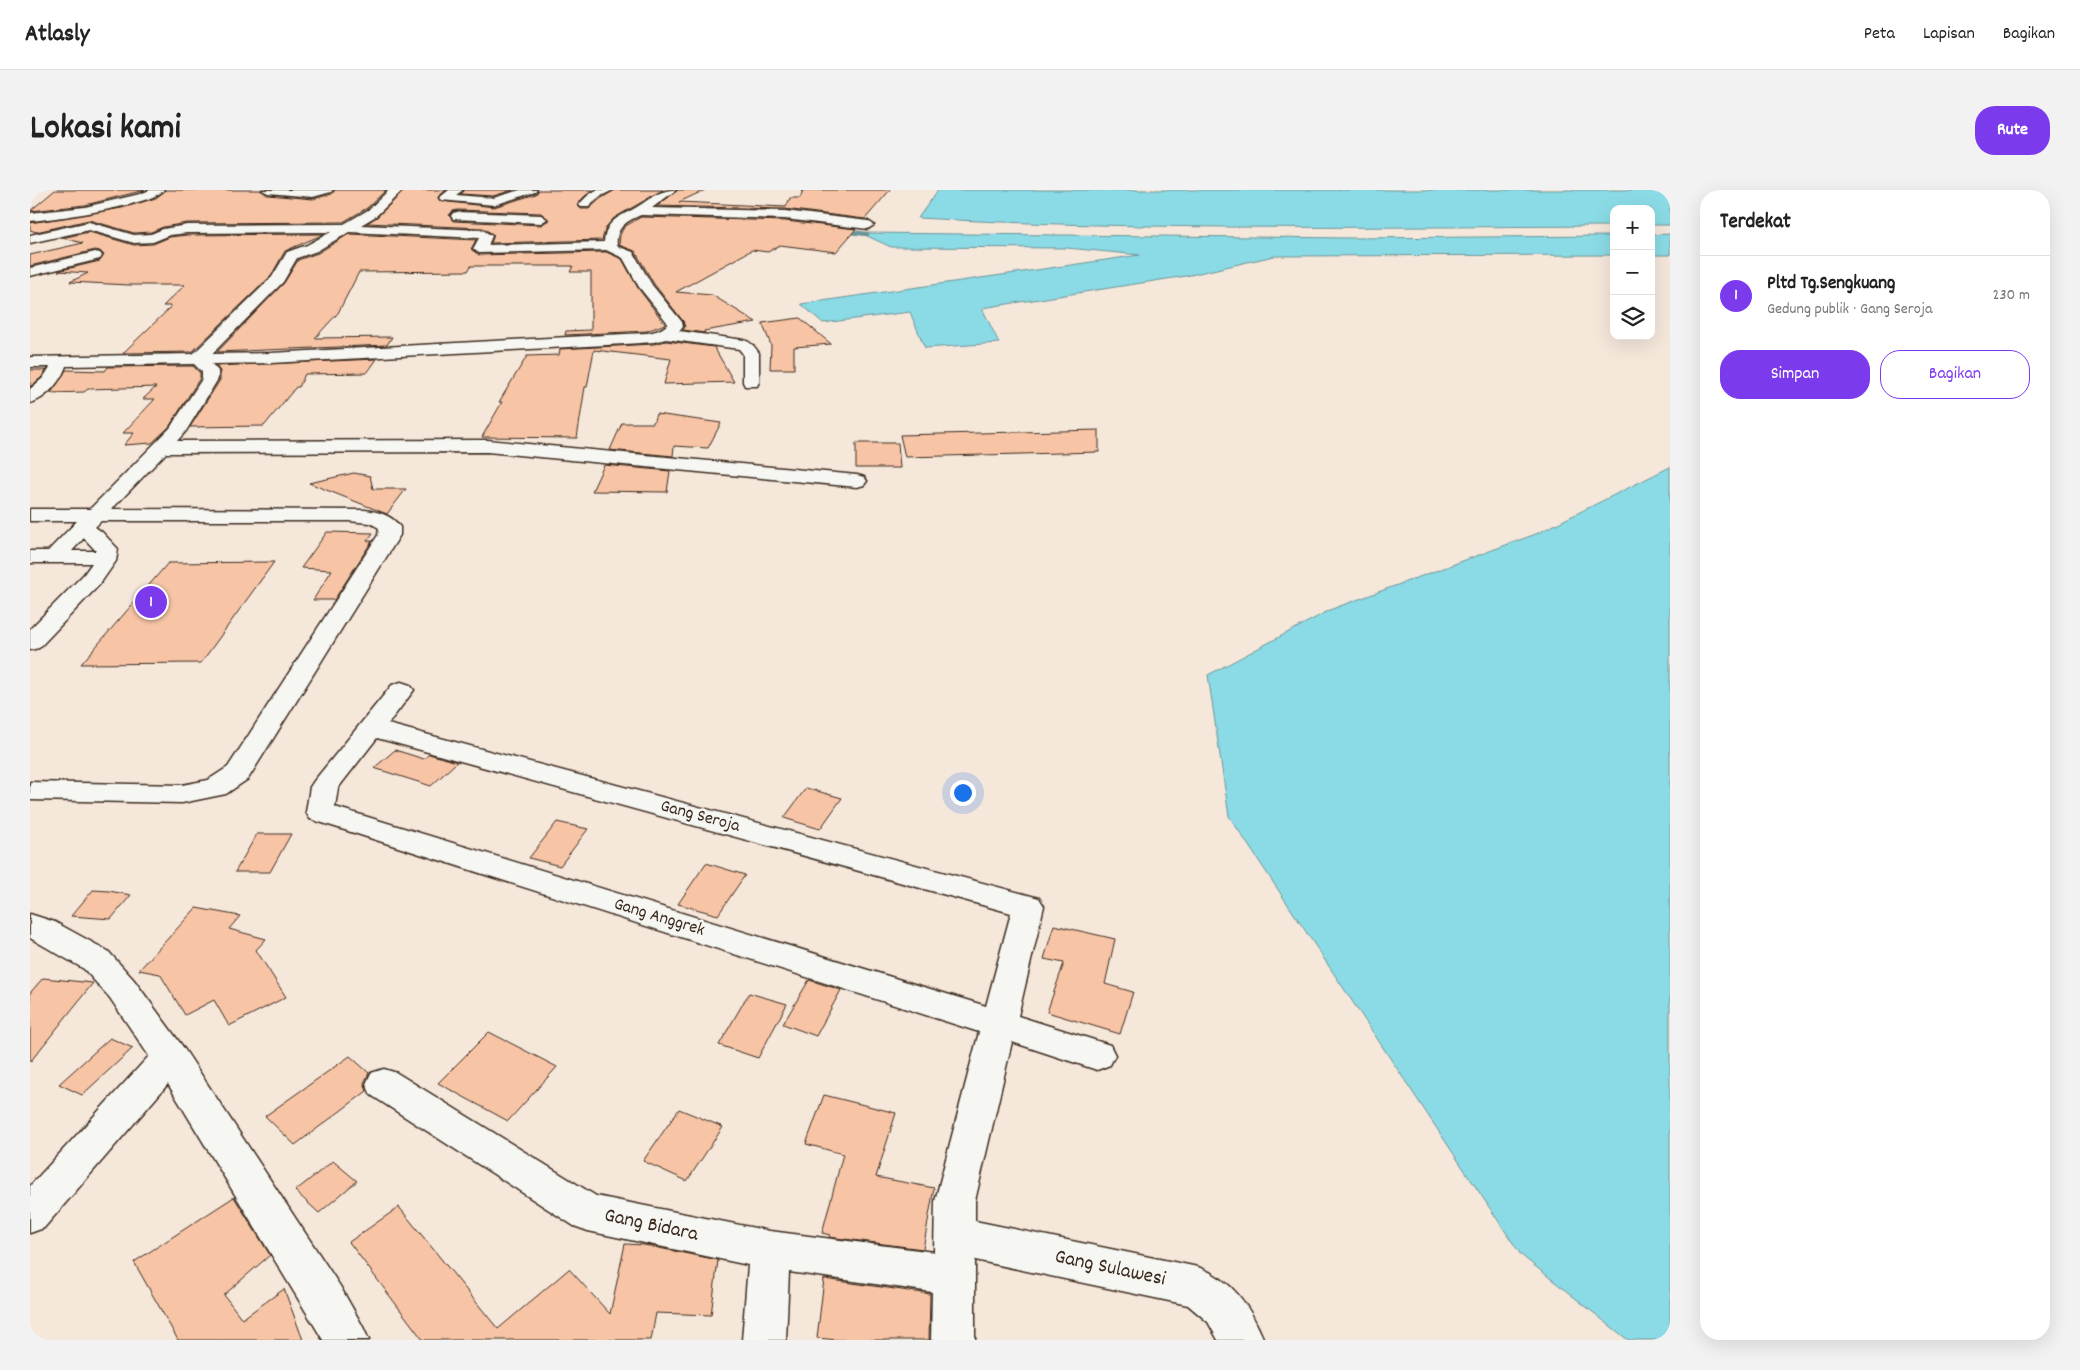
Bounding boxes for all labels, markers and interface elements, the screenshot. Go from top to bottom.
text: Atlasly [25,18,89,52]
text: Peta [1864,22,1895,47]
text: Lapisan [1923,22,1975,47]
text: Bagikan [2003,22,2055,47]
text: Lokasi kami [30,105,181,155]
button: Rute [1975,106,2050,155]
map controls [1610,205,1655,340]
button: + [1610,205,1655,250]
text: Terdekat [1720,208,1791,238]
button: − [1610,250,1655,295]
text: Pltd Tg.Sengkuang [1767,271,1895,298]
text: 1 [1734,284,1738,307]
text: 230 m [1993,284,2030,307]
button: layers [1610,295,1655,340]
text: Gedung publik · Gang Seroja [1767,298,1933,321]
button: Simpan [1720,350,1870,399]
button: Bagikan [1880,350,2030,399]
pin: 1 [135,583,167,621]
your location [950,780,976,806]
street label: Gang Seroja [657,794,743,840]
street label: Gang Anggrek [611,892,707,944]
street label: Gang Bidara [601,1201,702,1251]
street label: Gang Sulawesi [1052,1243,1168,1295]

